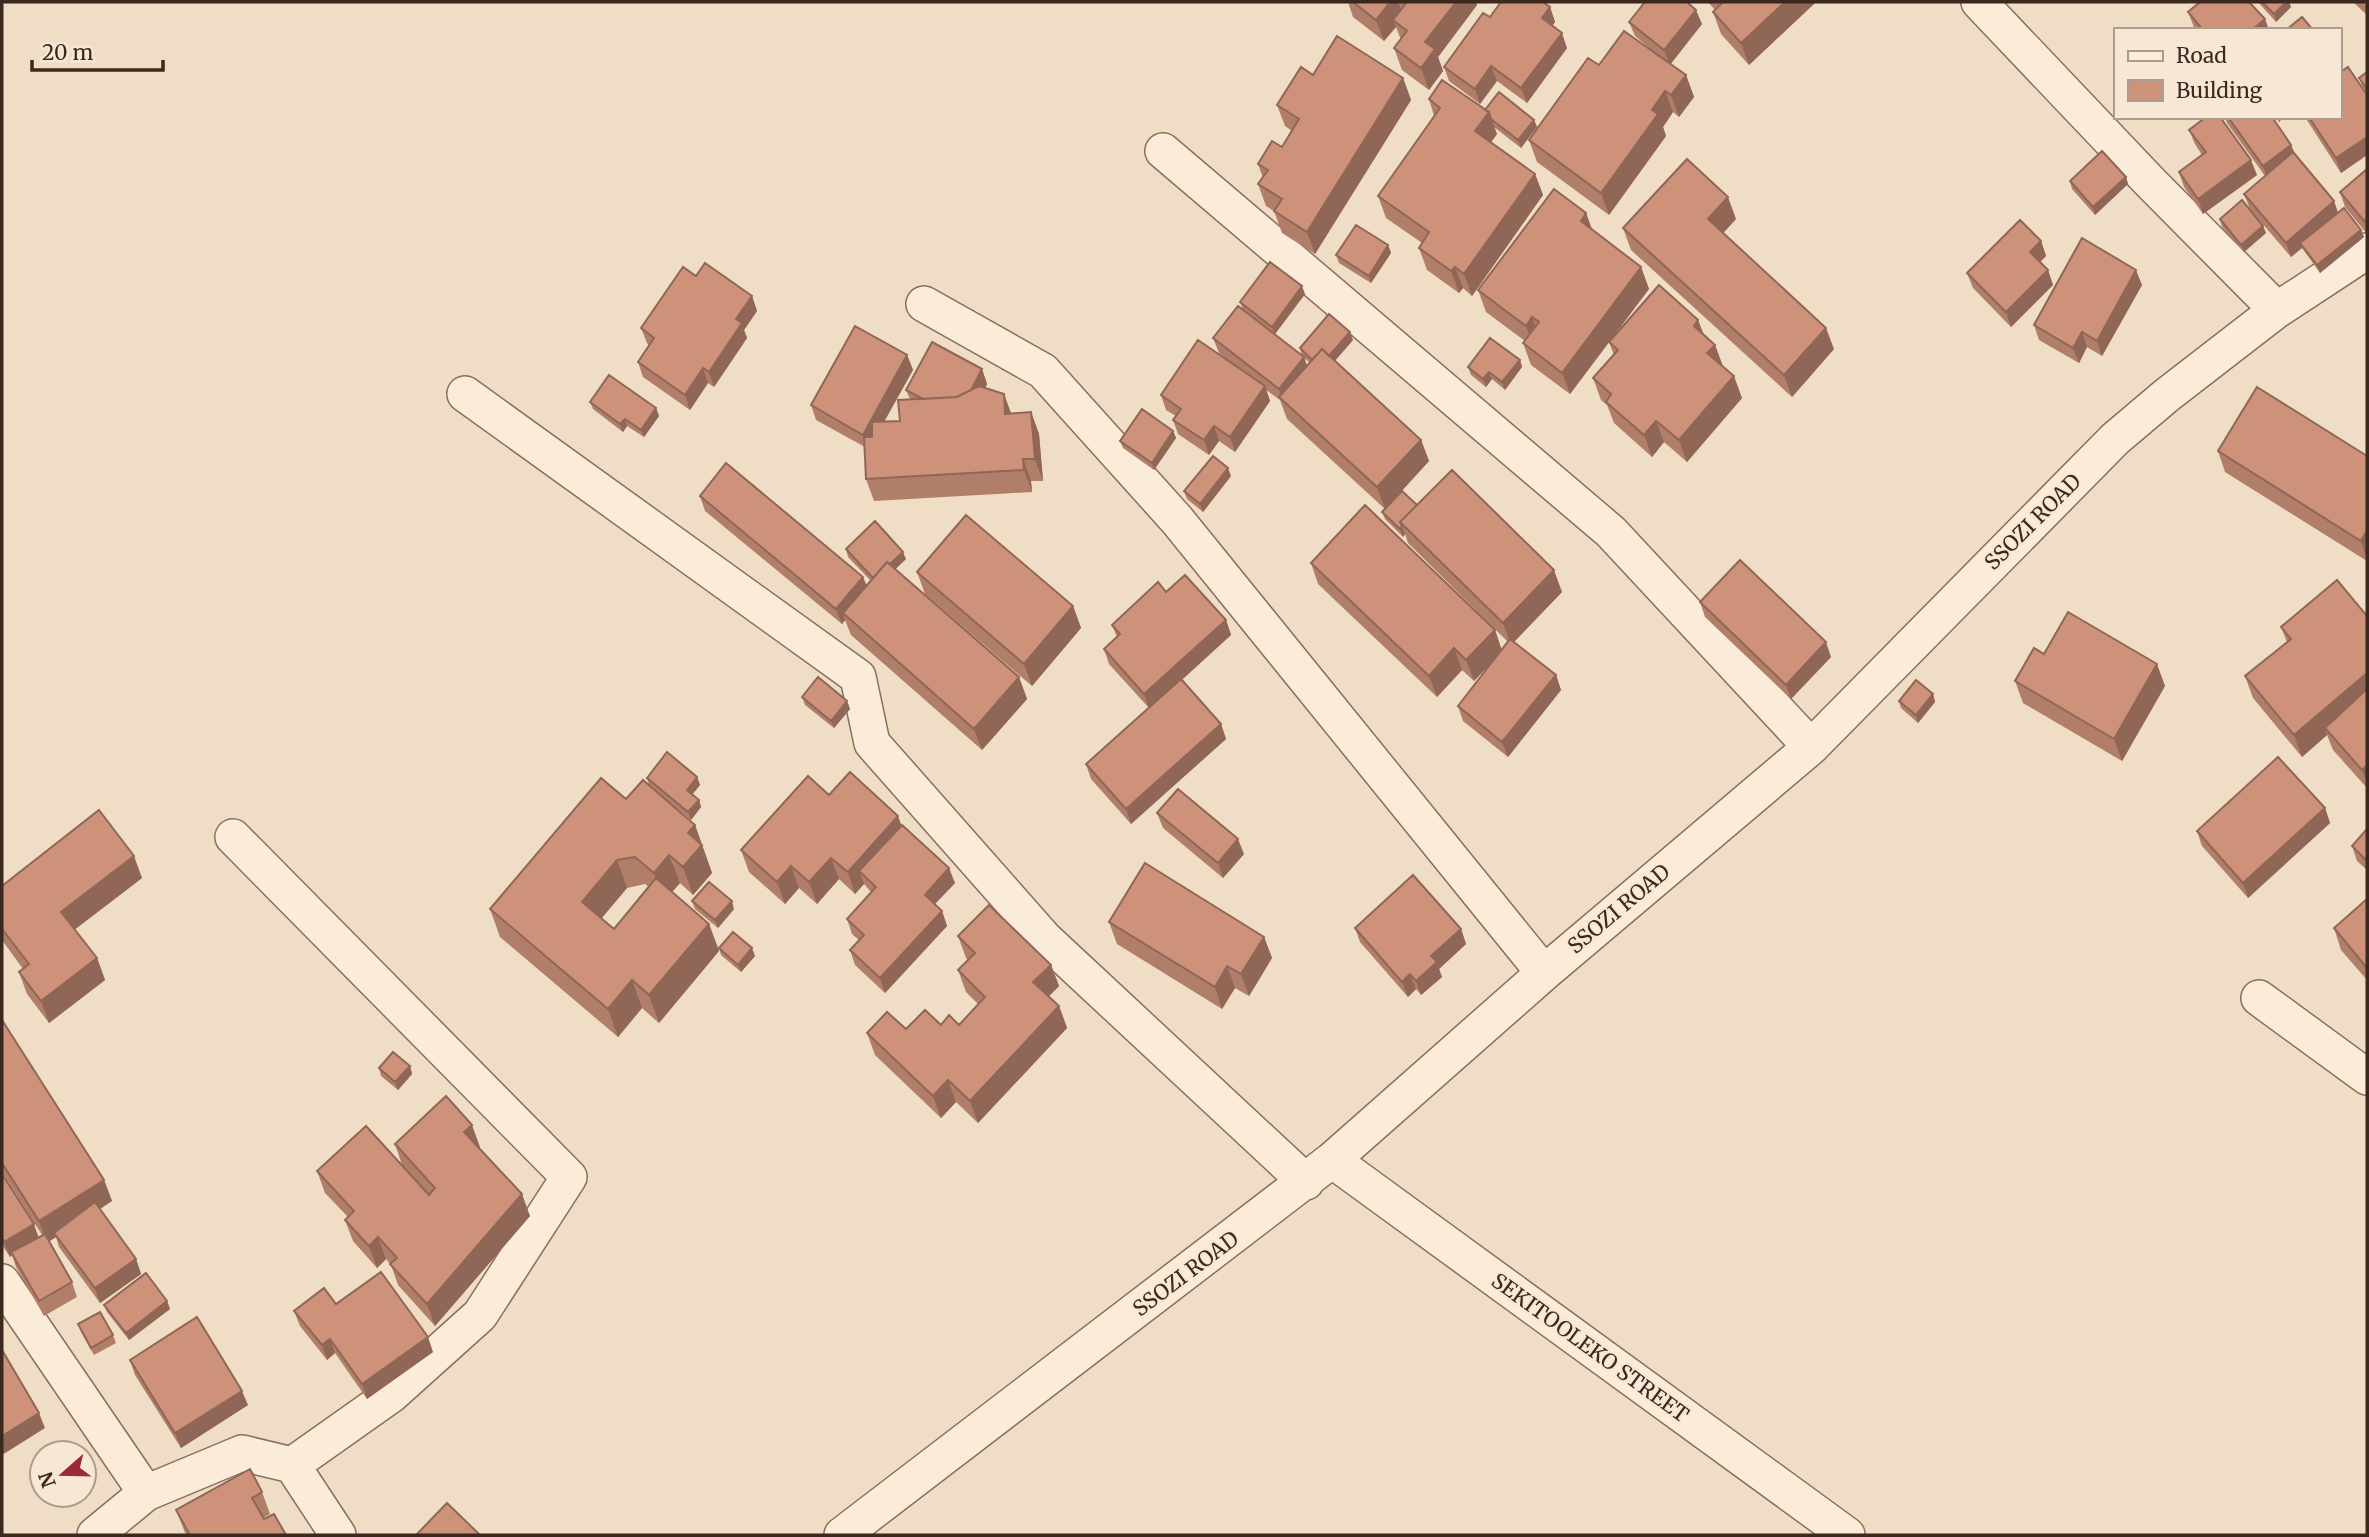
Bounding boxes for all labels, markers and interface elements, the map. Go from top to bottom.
scale bar [32,28,163,72]
legend [2114,28,2341,119]
text: 20 m [42,39,94,66]
text: Road [2176,42,2227,69]
text: Building [2176,77,2263,104]
street label: SSOZI ROAD [1979,468,2087,576]
street label: SSOZI ROAD [1562,858,1676,959]
street label: SSOZI ROAD [1127,1225,1244,1322]
street label: SEKITOOLEKO STREET [1486,1267,1695,1429]
north arrow [28,1439,98,1509]
text: N [33,1469,61,1491]

